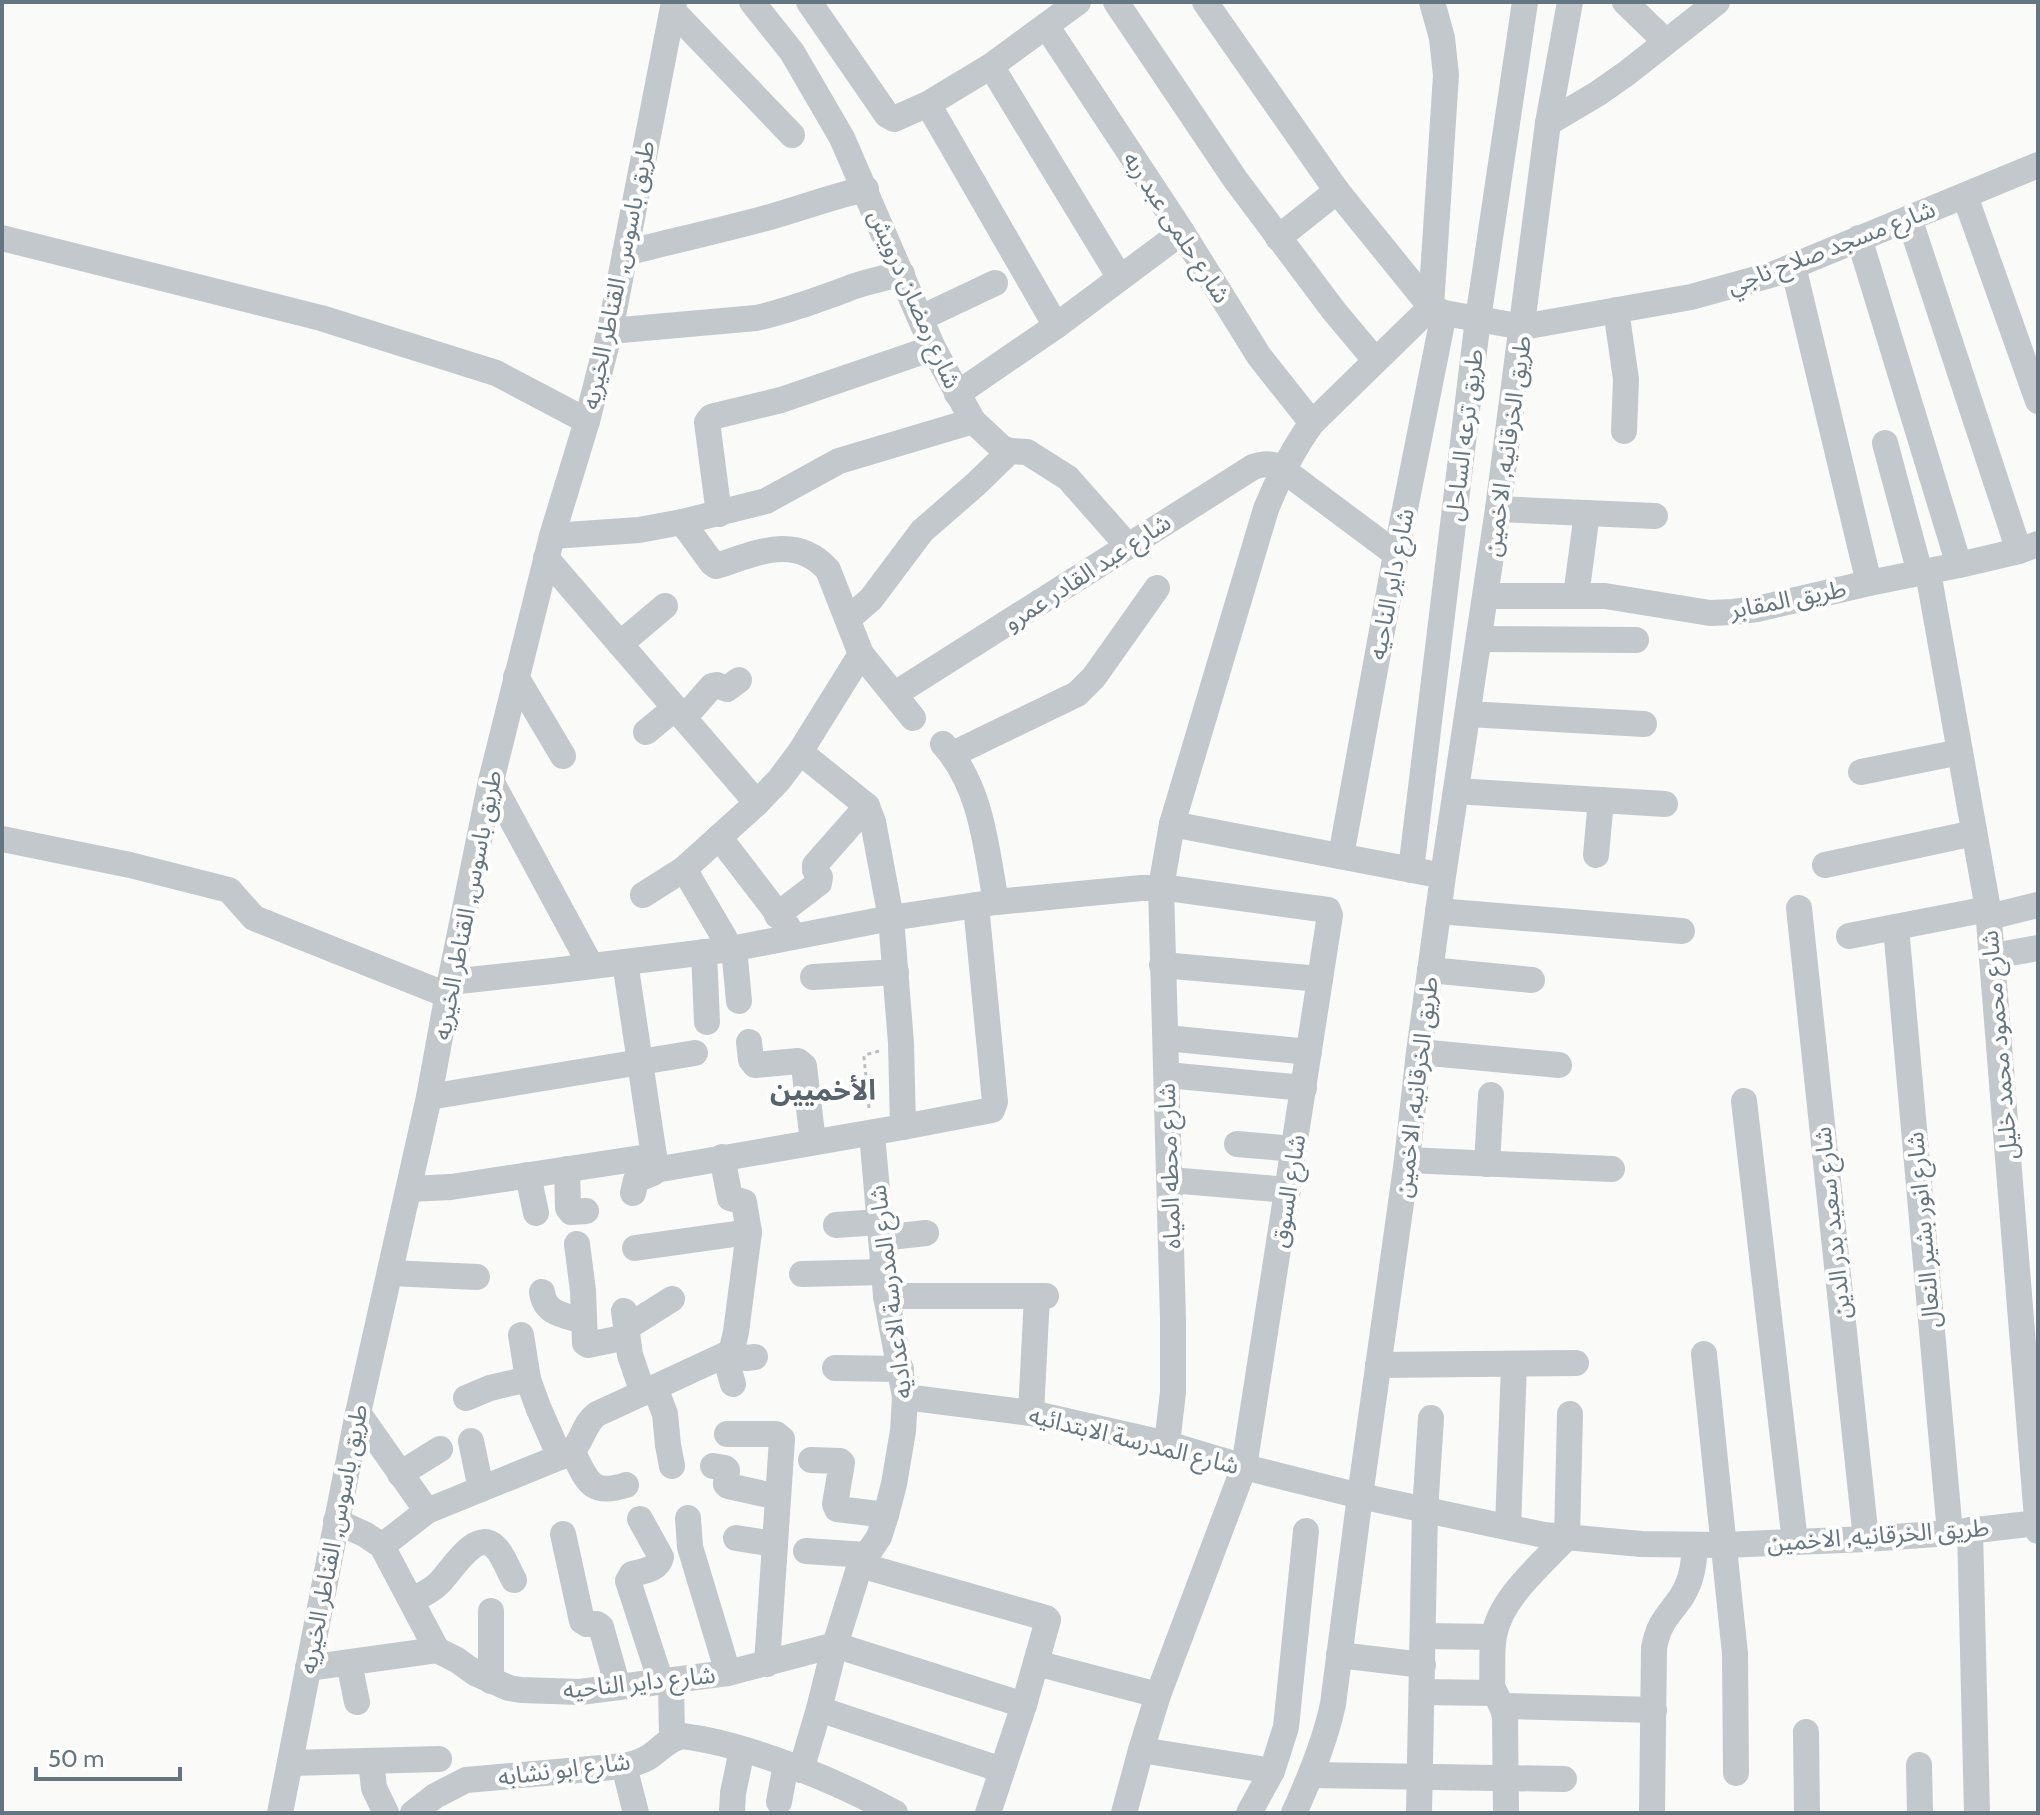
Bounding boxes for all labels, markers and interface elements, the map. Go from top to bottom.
street label: طريق باسوس, القناطر الخيريه [575,138,662,412]
street label: شارع حلمى عبد ربه [1115,146,1237,310]
street label: شارع مسجد صلاح ناجي [1723,194,1941,304]
street label: شارع رمضان درويش [860,205,967,394]
street label: طريق الخرقانيه, الاخمين [1477,334,1538,558]
street label: طريق ترعه الساحل [1439,347,1490,523]
street label: شارع داير الناحيه [1362,506,1423,663]
street label: شارع عبد القادر عمرو [998,507,1178,639]
street label: طريق المقابر [1727,574,1849,626]
street label: طريق باسوس, القناطر الخيريه [427,768,508,1043]
street label: شارع محمود محمد خليل [1975,929,2026,1161]
street label: طريق الخرقانيه, الاخمين [1388,975,1445,1199]
district label: الأخميين [770,1073,876,1107]
street label: شارع محطه المياه [1152,1083,1189,1249]
street label: شارع سعيد بدر الدين [1807,1125,1860,1321]
street label: شارع انور بشير النعال [1900,1130,1949,1329]
street label: شارع السوق [1265,1132,1314,1250]
street label: شارع المدرسة الاعداديه [862,1183,920,1401]
street label: شارع المدرسة الابتدائيه [1025,1400,1242,1483]
street label: طريق باسوس, القناطر الخيريه [293,1402,374,1677]
street label: طريق الخرقانيه, الاخمين [1766,1513,1990,1558]
street label: شارع داير الناحيه [561,1660,717,1707]
scale bar [36,1731,180,1781]
text: 50 m [48,1744,104,1773]
street label: شارع ابو نشابه [496,1747,632,1794]

